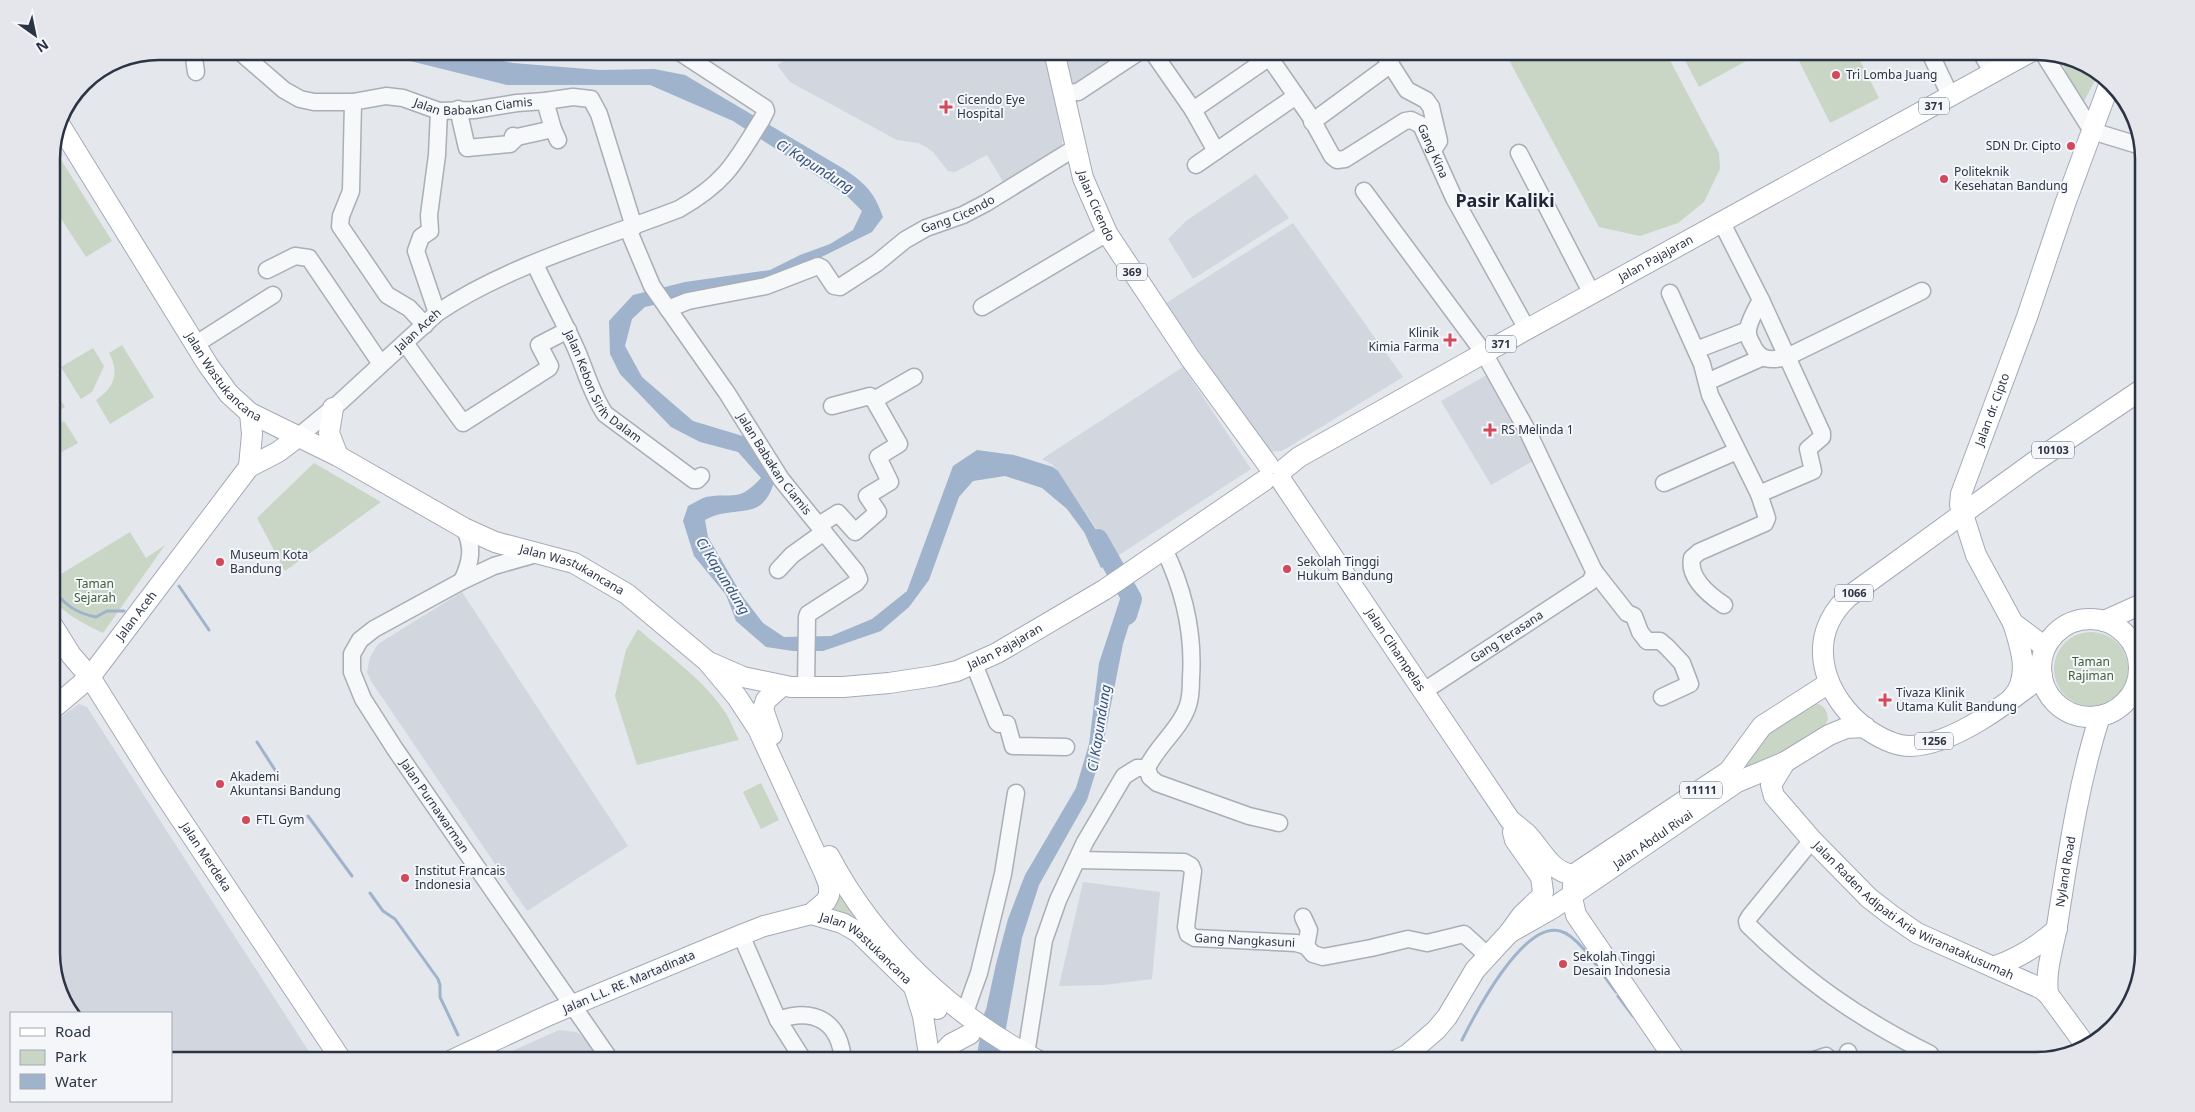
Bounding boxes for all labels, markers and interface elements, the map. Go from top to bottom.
north arrow [10,10,60,60]
text: N [32,35,52,57]
place label: Tri Lomba Juang [1846,66,1937,83]
marker: Tri Lomba Juang [1830,69,1842,81]
place label: Cicendo Eye Hospital [957,91,1025,122]
street label: Jalan Babakan Ciamis [411,93,533,119]
road number: 371 [1919,98,1949,114]
marker: Cicendo Eye Hospital [939,100,953,114]
street label: Gang Kina [1413,121,1453,181]
water label: Ci Kapundung [773,134,858,197]
place label: SDN Dr. Cipto [1986,137,2061,154]
marker: SDN Dr. Cipto [2065,140,2077,152]
place label: Politeknik Kesehatan Bandung [1954,163,2068,194]
street label: Jalan Cicendo [1073,168,1119,245]
marker: Politeknik Kesehatan Bandung [1938,173,1950,185]
district label: Pasir Kaliki [1455,188,1555,212]
street label: Gang Cicendo [917,191,998,237]
street label: Jalan Pajajaran [1614,230,1696,286]
road number: 369 [1117,264,1147,280]
street label: Jalan Aceh [390,304,445,357]
place label: Klinik Kimia Farma [1368,324,1440,355]
street label: Jalan Kebon Sirih Dalam [560,326,645,446]
street label: Jalan Wastukancana [181,328,264,425]
marker: Klinik Kimia Farma [1443,333,1457,347]
road number: 371 [1486,336,1516,352]
street label: Jalan dr. Cipto [1970,370,2013,449]
street label: Jalan Babakan Ciamis [733,409,816,519]
place label: RS Melinda 1 [1501,421,1574,438]
marker: RS Melinda 1 [1483,423,1497,437]
road number: 10103 [2032,442,2074,458]
water label: Ci Kapundung [692,533,755,618]
street label: Jalan Wastukancana [517,540,628,599]
place label: Museum Kota Bandung [230,546,308,577]
place label: Sekolah Tinggi Hukum Bandung [1297,553,1393,584]
marker: Museum Kota Bandung [214,556,226,568]
marker: Sekolah Tinggi Hukum Bandung [1281,563,1293,575]
park label: Taman Sejarah [74,575,116,606]
road number: 1066 [1835,584,1873,602]
street label: Jalan Aceh [111,587,160,644]
street label: Jalan Cihampelas [1361,604,1430,695]
street label: Gang Terasana [1467,606,1546,666]
street label: Jalan Pajajaran [964,619,1045,674]
park label: Taman Rajiman [2068,653,2114,684]
water label: Ci Kapundung [1082,683,1115,773]
place label: Tivaza Klinik Utama Kulit Bandung [1896,684,2017,715]
marker: Tivaza Klinik Utama Kulit Bandung [1878,693,1892,707]
road number: 1256 [1915,732,1953,749]
street label: Jalan Purnawarman [396,754,473,856]
place label: Akademi Akuntansi Bandung [230,768,341,799]
marker: Akademi Akuntansi Bandung [214,778,226,790]
road number: 11111 [1680,782,1722,798]
street label: Jalan Abdul Rivai [1609,806,1696,873]
place label: FTL Gym [256,811,304,828]
marker: FTL Gym [240,814,252,826]
street label: Jalan Merdeka [177,818,236,895]
street label: Nyland Road [2051,835,2079,908]
street label: Jalan Raden Adipati Aria Wiranatakusumah [1809,837,2017,983]
place label: Institut Francais Indonesia [415,862,506,893]
marker: Institut Francais Indonesia [399,872,411,884]
street label: Jalan Wastukancana [817,908,916,988]
street label: Gang Nangkasuni [1194,929,1296,951]
street label: Jalan L.L. RE. Martadinata [559,946,698,1018]
place label: Sekolah Tinggi Desain Indonesia [1573,948,1671,979]
marker: Sekolah Tinggi Desain Indonesia [1557,958,1569,970]
legend [10,1012,172,1102]
text: Road [55,1021,91,1041]
text: Park [55,1046,87,1066]
text: Water [55,1071,97,1091]

